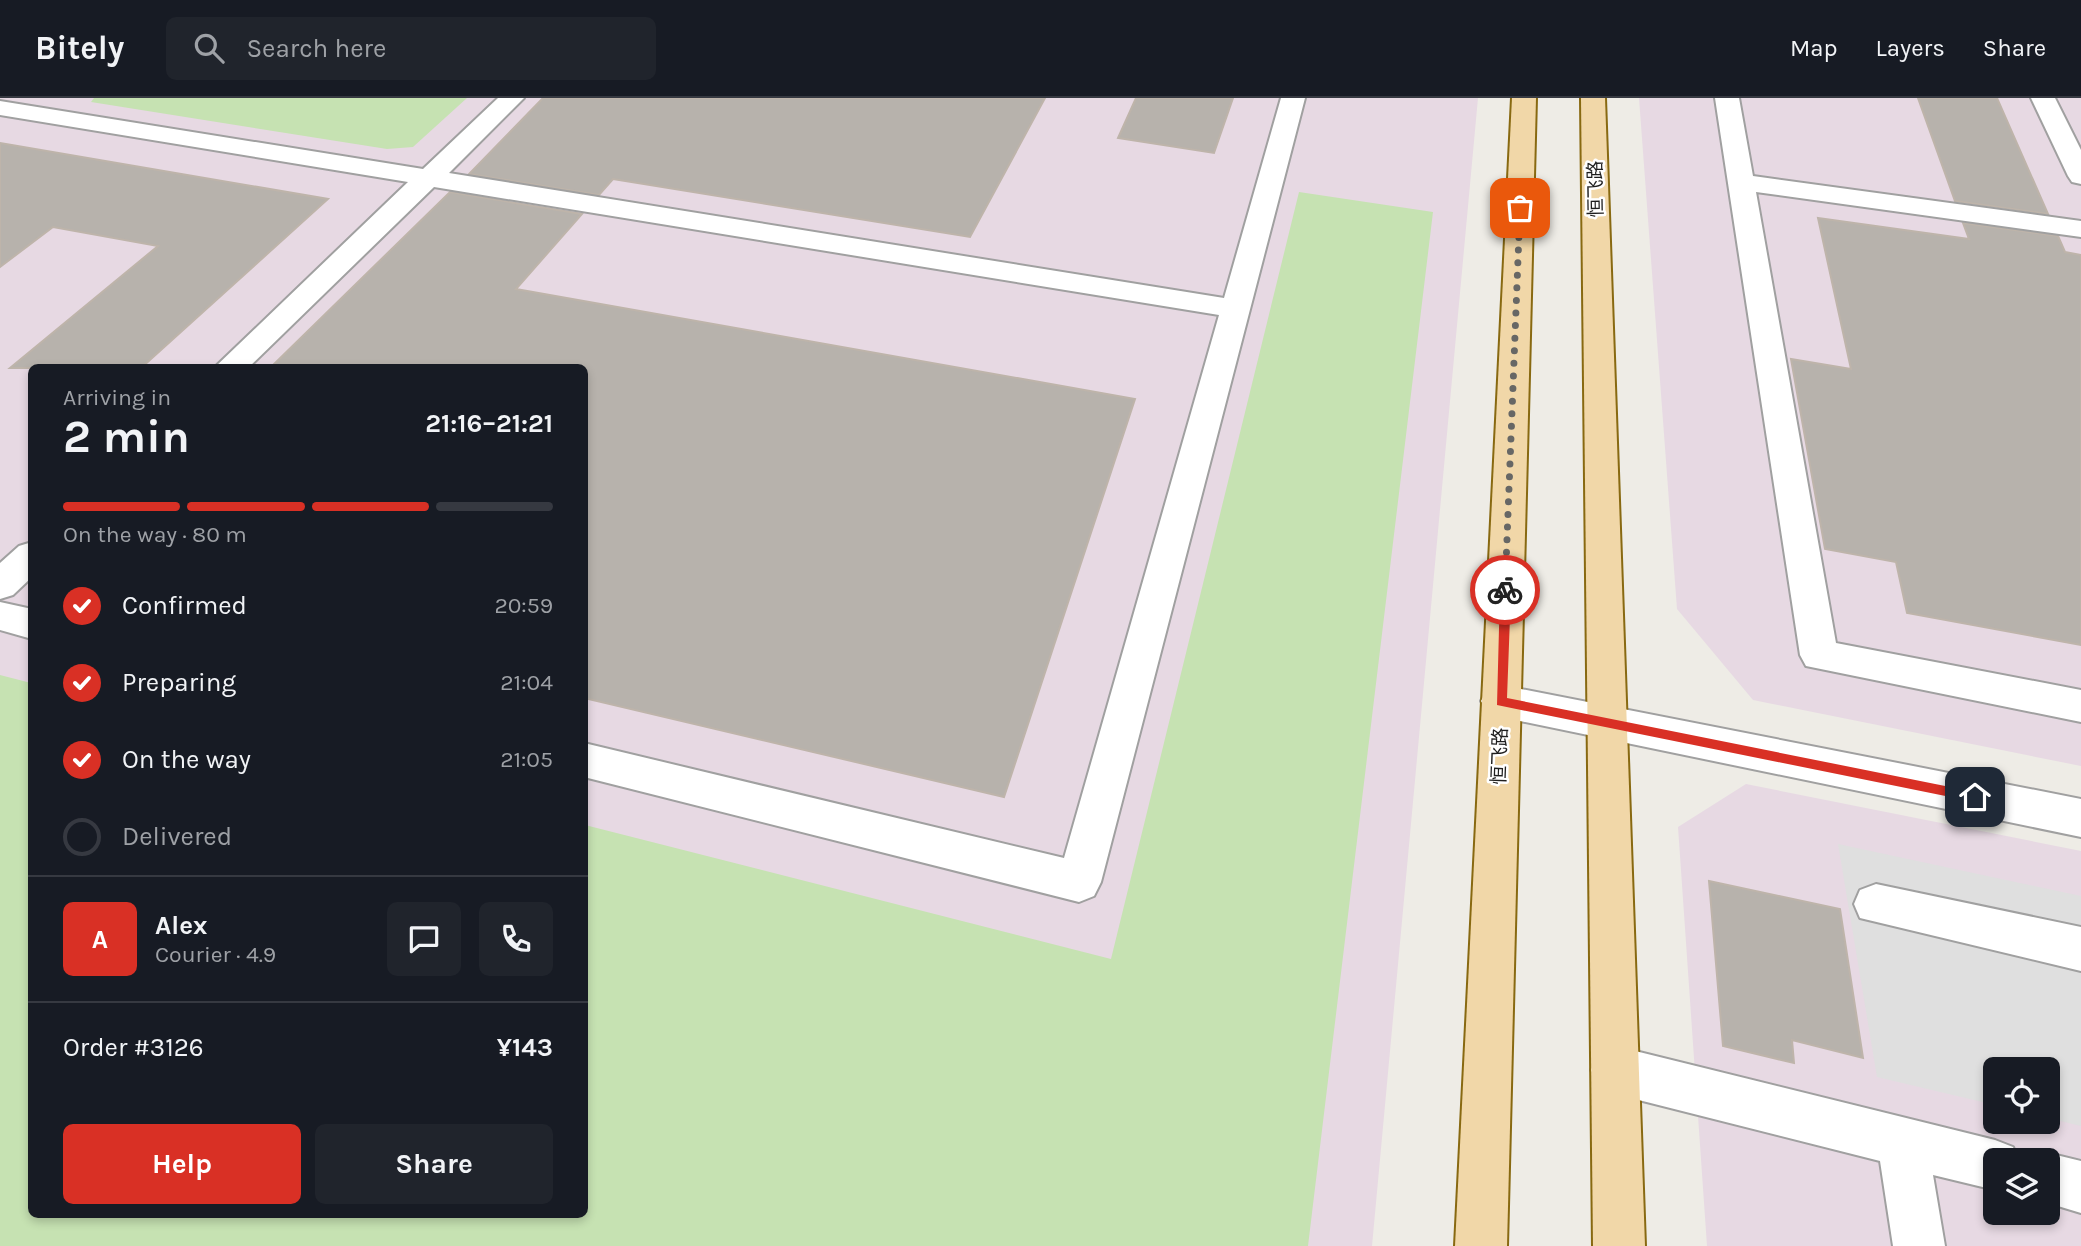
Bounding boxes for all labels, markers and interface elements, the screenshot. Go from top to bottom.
search box [166,17,656,80]
text: Bitely [35,29,124,67]
icon: search [190,29,228,67]
text: Search here [246,33,386,64]
text: Map [1790,34,1838,62]
text: Layers [1876,34,1945,62]
text: Share [1983,34,2046,62]
street label: 恒飞路 [1585,160,1607,218]
pin [1490,178,1550,238]
icon: bag [1501,189,1539,227]
text: Arriving in [63,384,171,411]
text: 21:16–21:21 [425,408,553,439]
text: 2 min [63,410,190,464]
text: On the way · 80 m [63,521,247,548]
courier [1470,555,1540,625]
icon: bike [1486,571,1524,609]
icon: check [63,587,101,625]
text: Confirmed [122,590,247,621]
text: 20:59 [494,592,553,619]
icon: check [63,664,101,702]
text: Preparing [122,667,236,698]
text: 21:04 [500,669,553,696]
street label: 恒飞路 [1488,727,1512,785]
icon: check [63,741,101,779]
text: On the way [122,744,251,775]
text: 21:05 [500,746,553,773]
pin [1945,767,2005,827]
icon: home [1956,778,1994,816]
text: Delivered [122,821,232,852]
button: chat [387,902,461,976]
button: phone [479,902,553,976]
text: Alex [155,910,207,941]
text: A [92,924,108,955]
text: Courier · 4.9 [155,941,276,968]
text: Order #3126 [63,1032,204,1063]
text: ¥143 [497,1032,553,1063]
map controls [1983,1057,2060,1225]
button: locate [1983,1057,2060,1134]
button: Help [63,1124,301,1204]
button: Share [315,1124,553,1204]
button: layers [1983,1148,2060,1225]

